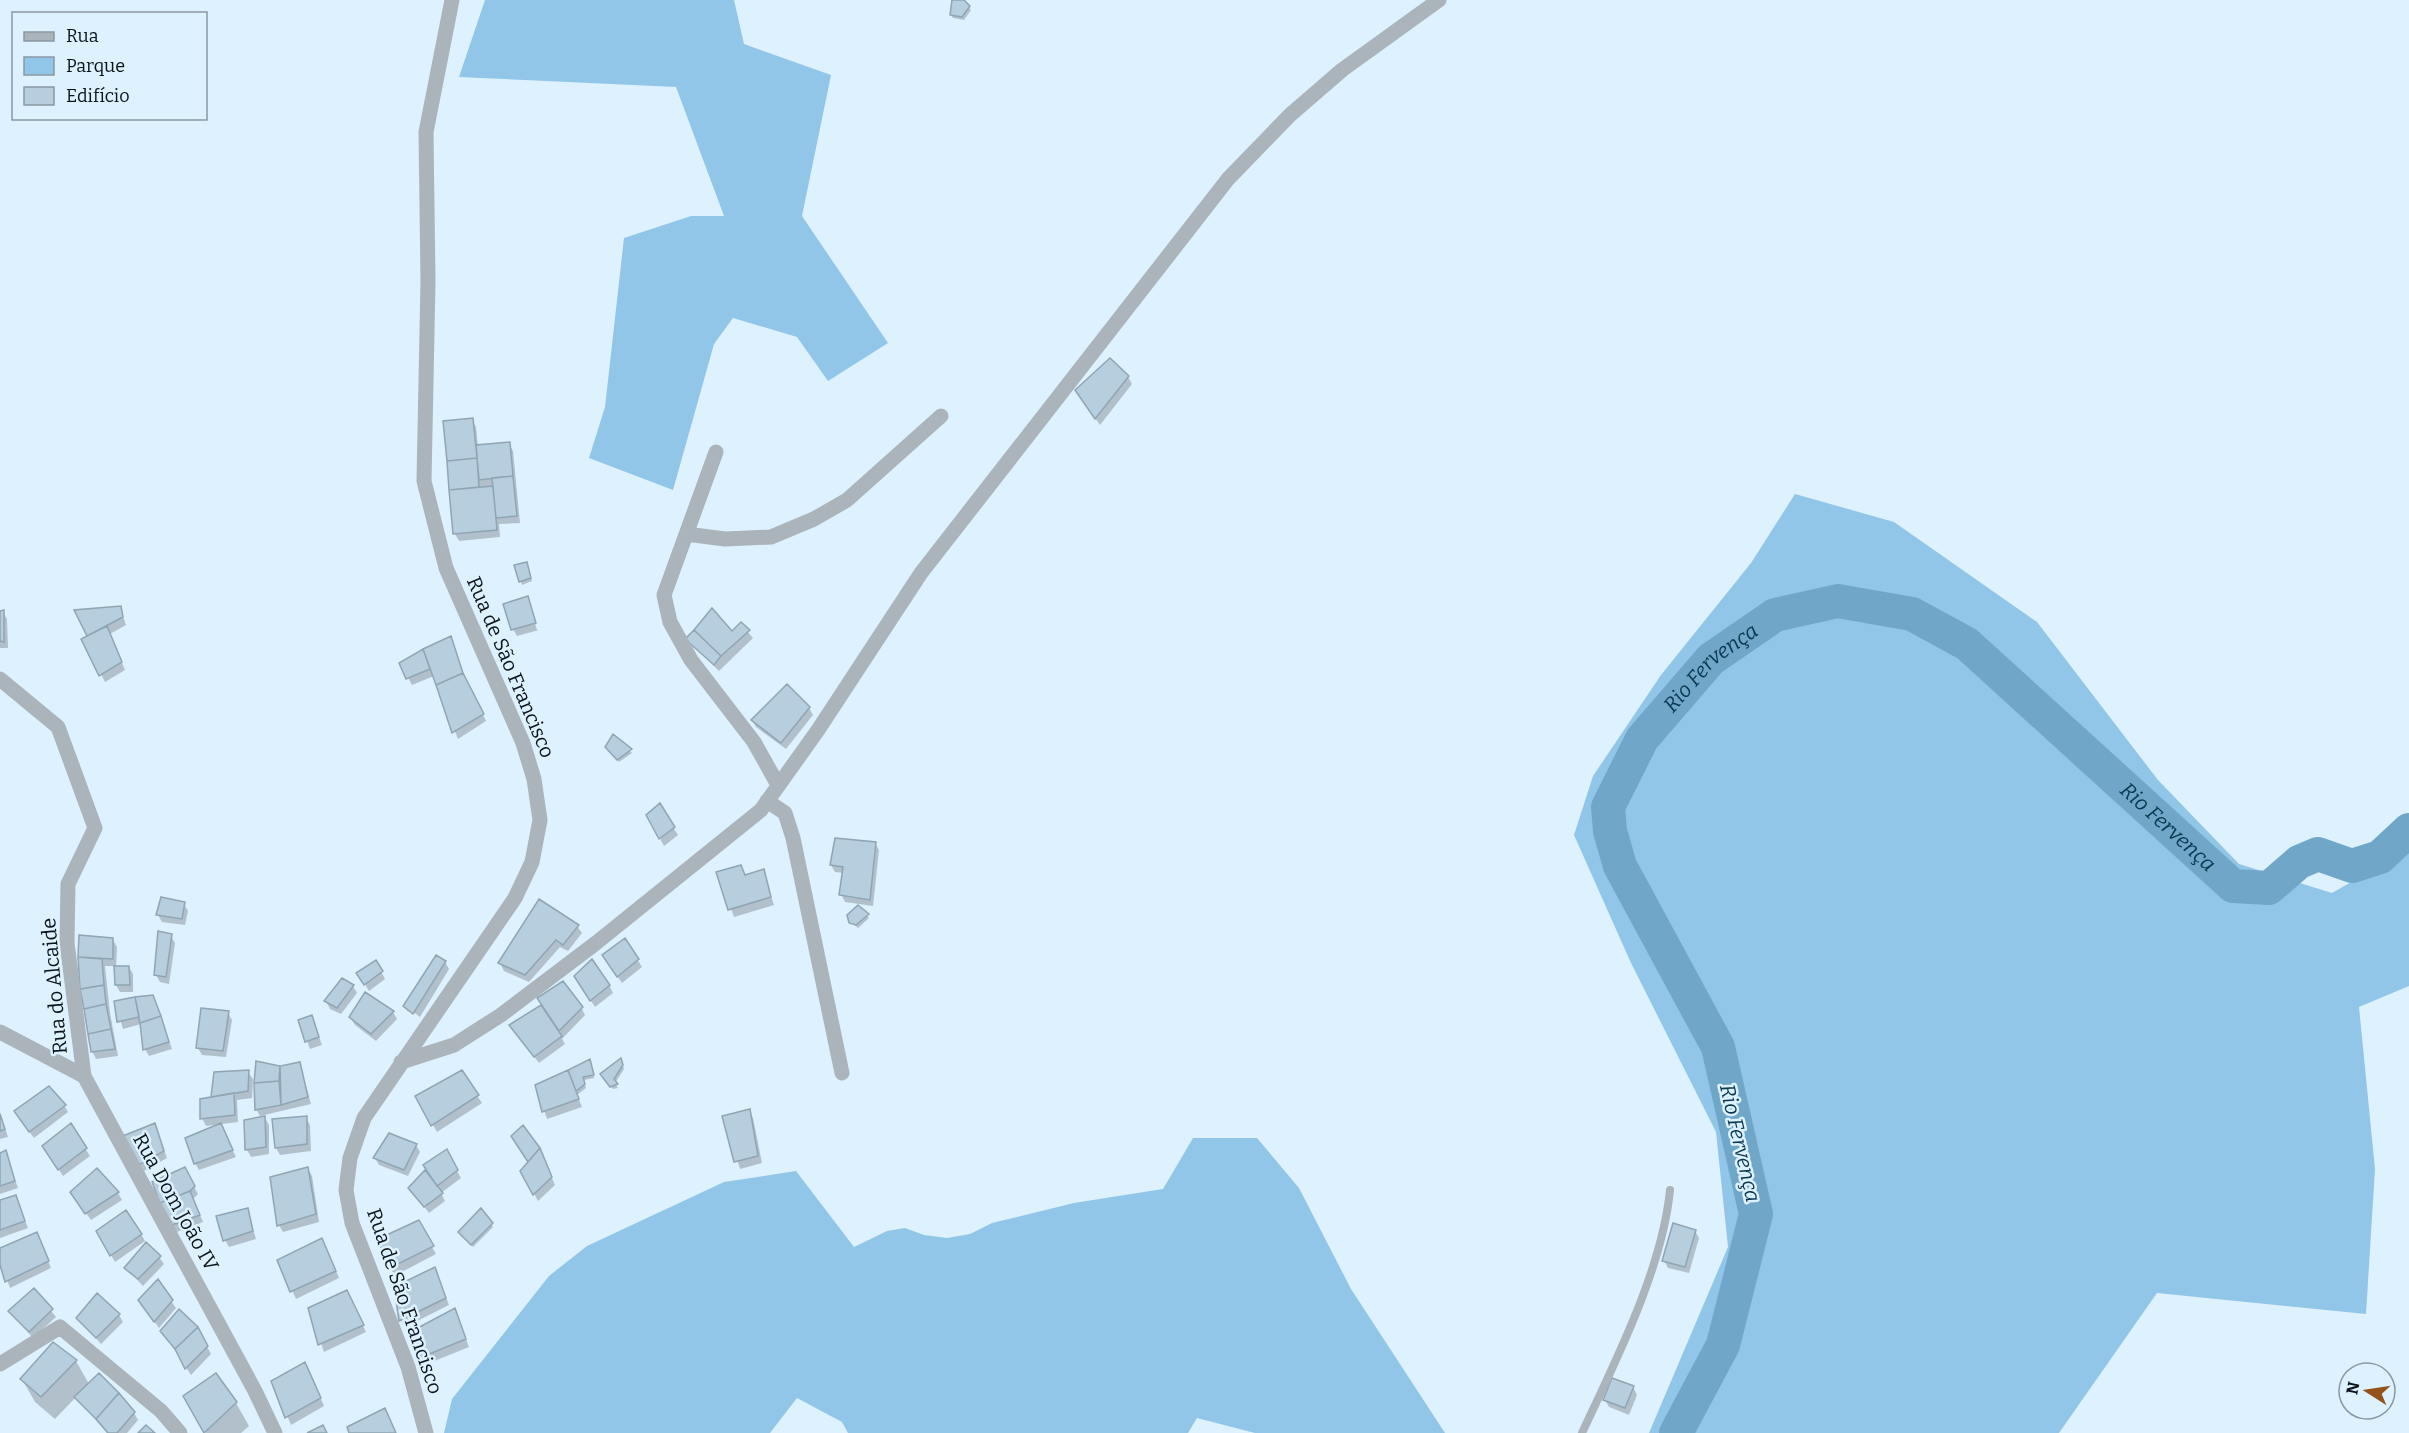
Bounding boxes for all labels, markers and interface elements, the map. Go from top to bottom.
legend [12,12,207,120]
text: Rua [66,25,99,47]
text: Parque [66,55,125,77]
text: Edifício [66,85,130,107]
street label: Rua de São Francisco [462,573,560,761]
water label: Rio Fervença [1658,618,1763,718]
water label: Rio Fervença [2115,777,2221,877]
street label: Rua do Alcaide [36,917,72,1055]
water label: Rio Fervença [1714,1081,1766,1205]
street label: Rua Dom João IV [128,1129,224,1275]
street label: Rua de São Francisco [362,1205,448,1397]
north arrow [2337,1361,2397,1421]
text: N [2342,1380,2363,1396]

